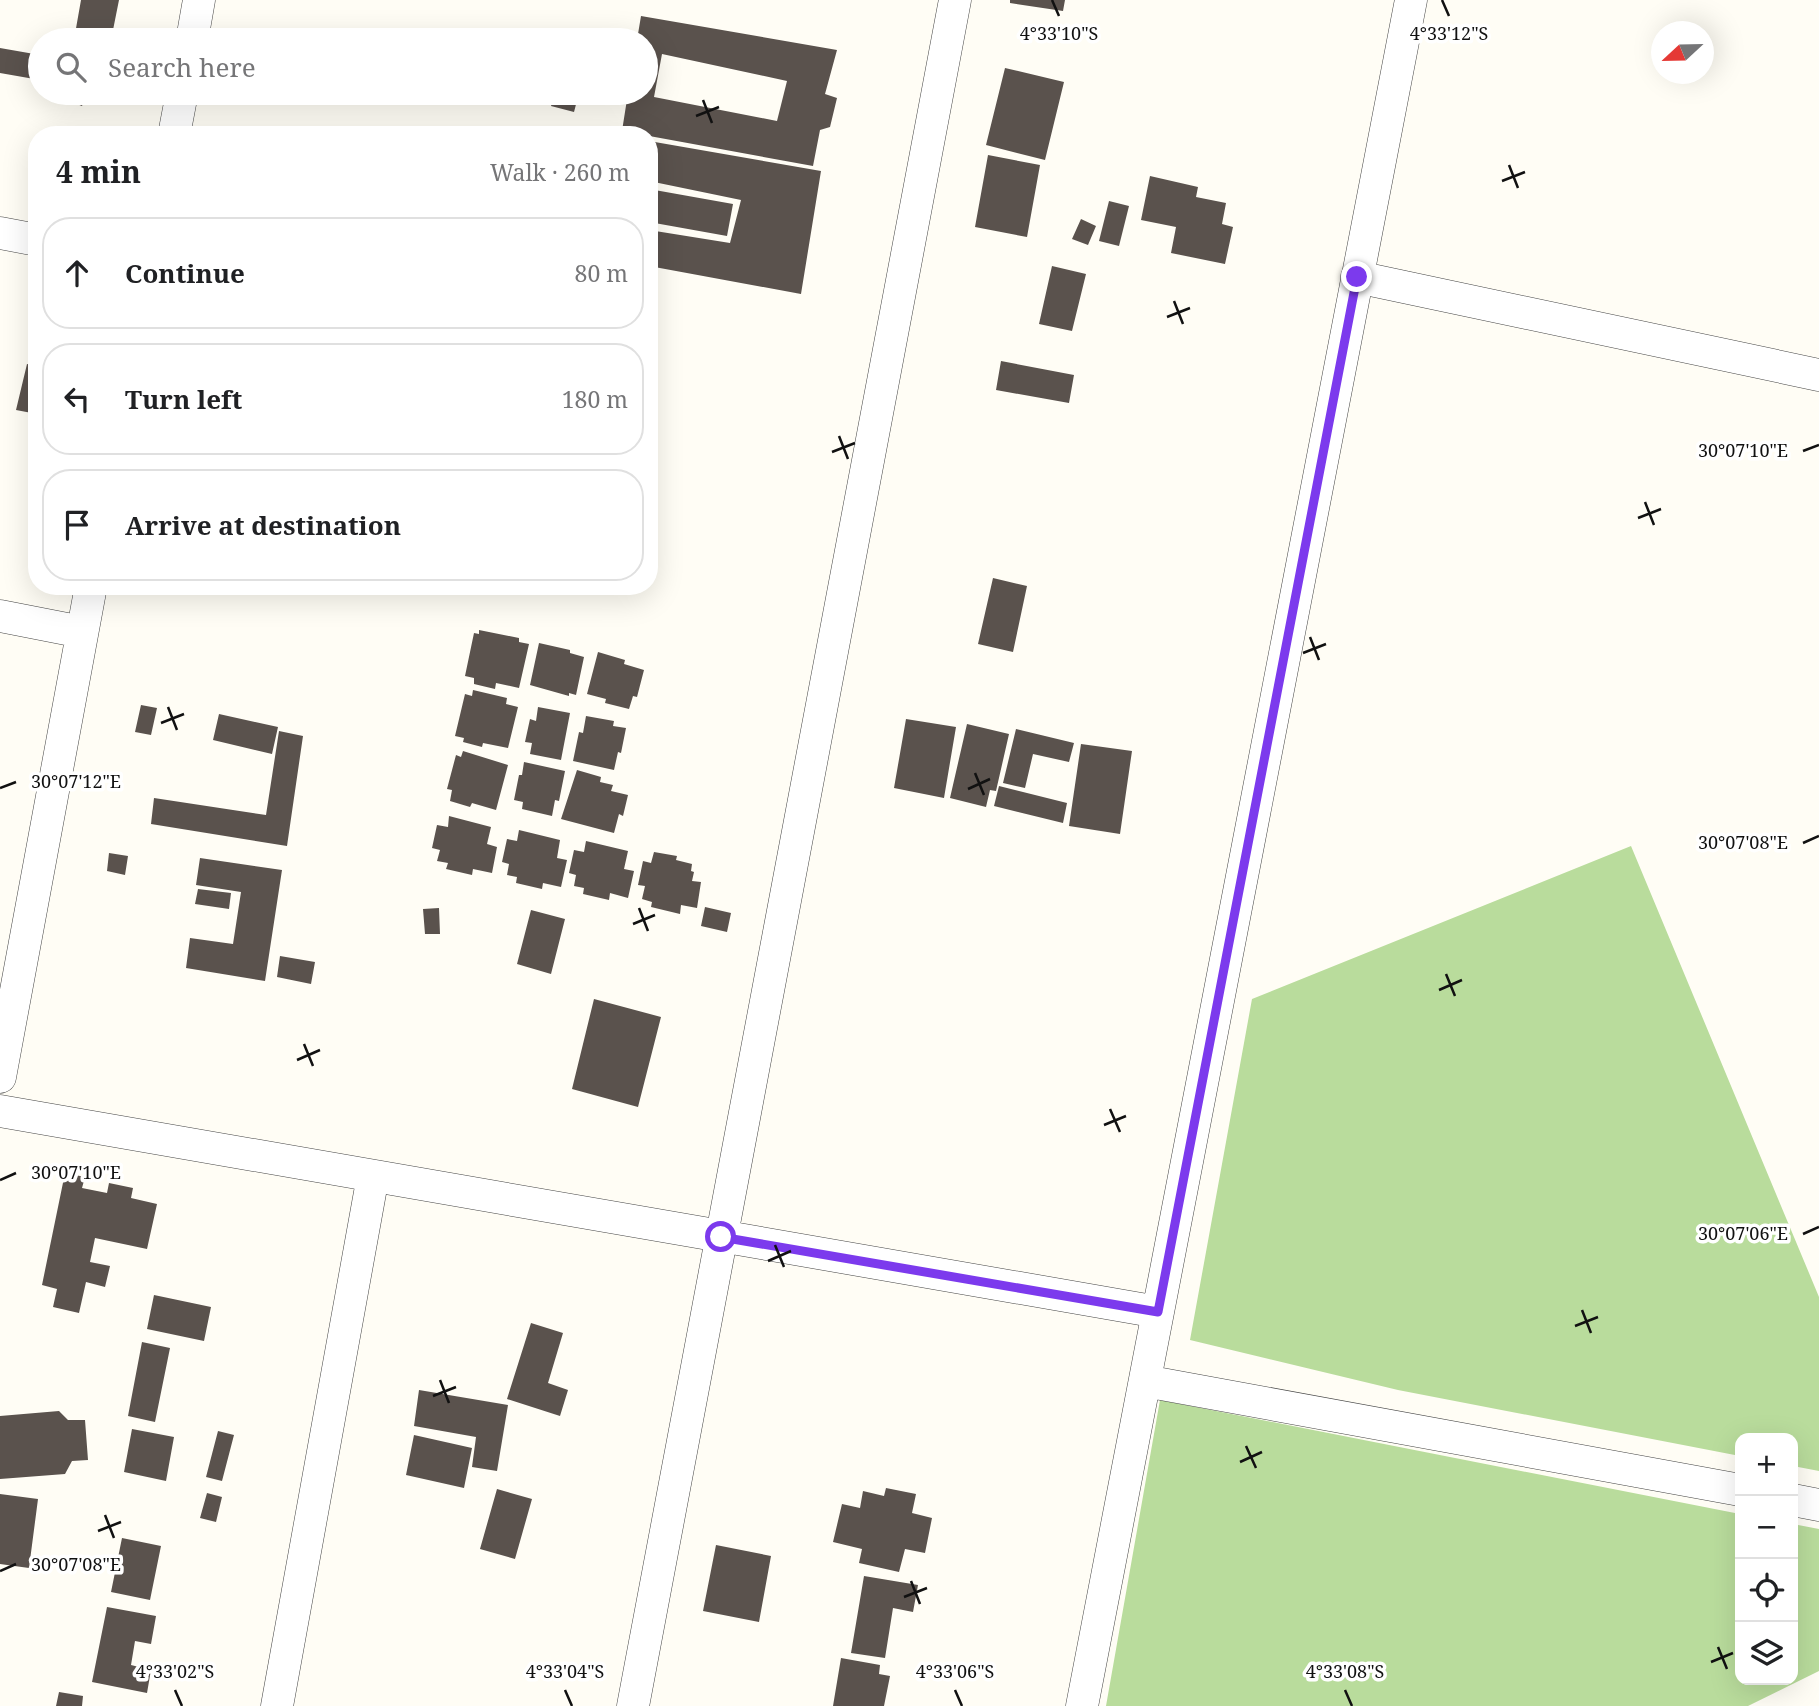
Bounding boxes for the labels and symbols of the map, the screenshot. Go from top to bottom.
text: 4°33'10"S [1020,21,1098,45]
text: 4°33'12"S [1410,21,1488,45]
north arrow [1651,21,1714,84]
route end [1341,261,1372,292]
text: 30°07'10"E [1698,438,1788,462]
text: 30°07'12"E [31,769,121,793]
text: 30°07'08"E [1698,830,1788,854]
text: 30°07'10"E [31,1160,121,1184]
route start [705,1221,736,1252]
text: 30°07'06"E [1698,1221,1788,1245]
text: 30°07'08"E [31,1552,121,1576]
text: 4°33'02"S [136,1659,214,1683]
text: 4°33'04"S [526,1659,604,1683]
text: 4°33'06"S [916,1659,994,1683]
text: 4°33'08"S [1306,1659,1384,1683]

